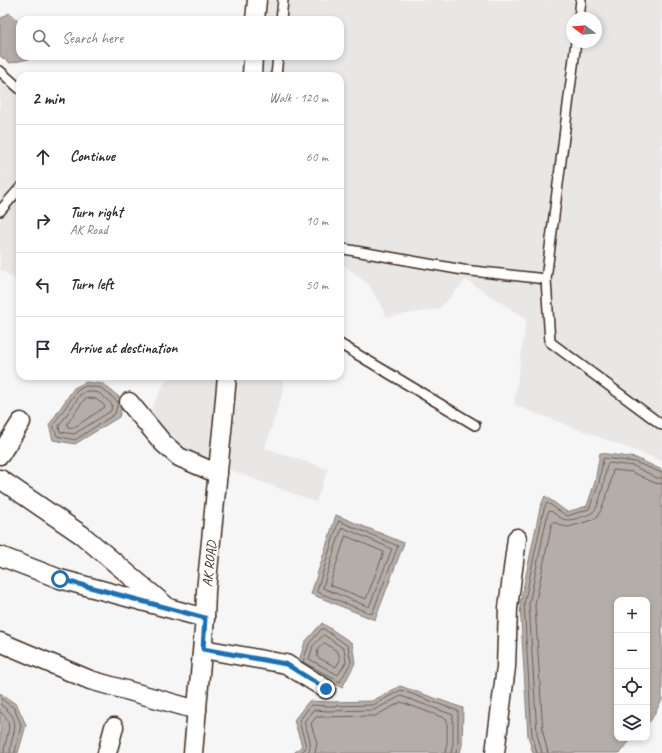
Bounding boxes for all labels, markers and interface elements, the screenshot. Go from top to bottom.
north arrow [566,12,602,48]
search box [16,16,344,60]
icon: search [30,27,52,49]
text: Search here [62,29,123,48]
text: 2 min [32,88,65,109]
text: Walk · 120 m [269,90,328,106]
icon: ahead [32,146,54,168]
text: Continue [70,147,115,166]
text: 60 m [306,149,328,165]
text: Turn right [70,203,123,222]
icon: right [32,210,54,232]
text: 10 m [306,213,328,229]
text: AK Road [70,222,108,238]
icon: left [32,274,54,296]
text: Turn left [70,275,113,294]
text: 50 m [306,277,328,293]
icon: arrive [32,338,54,360]
text: Arrive at destination [70,339,177,358]
street label: AK ROAD [199,538,221,588]
route start [51,570,69,588]
map controls [614,597,650,741]
button: + [614,597,650,633]
button: − [614,633,650,669]
button: locate [614,669,650,705]
route end [317,680,335,698]
button: layers [614,705,650,741]

